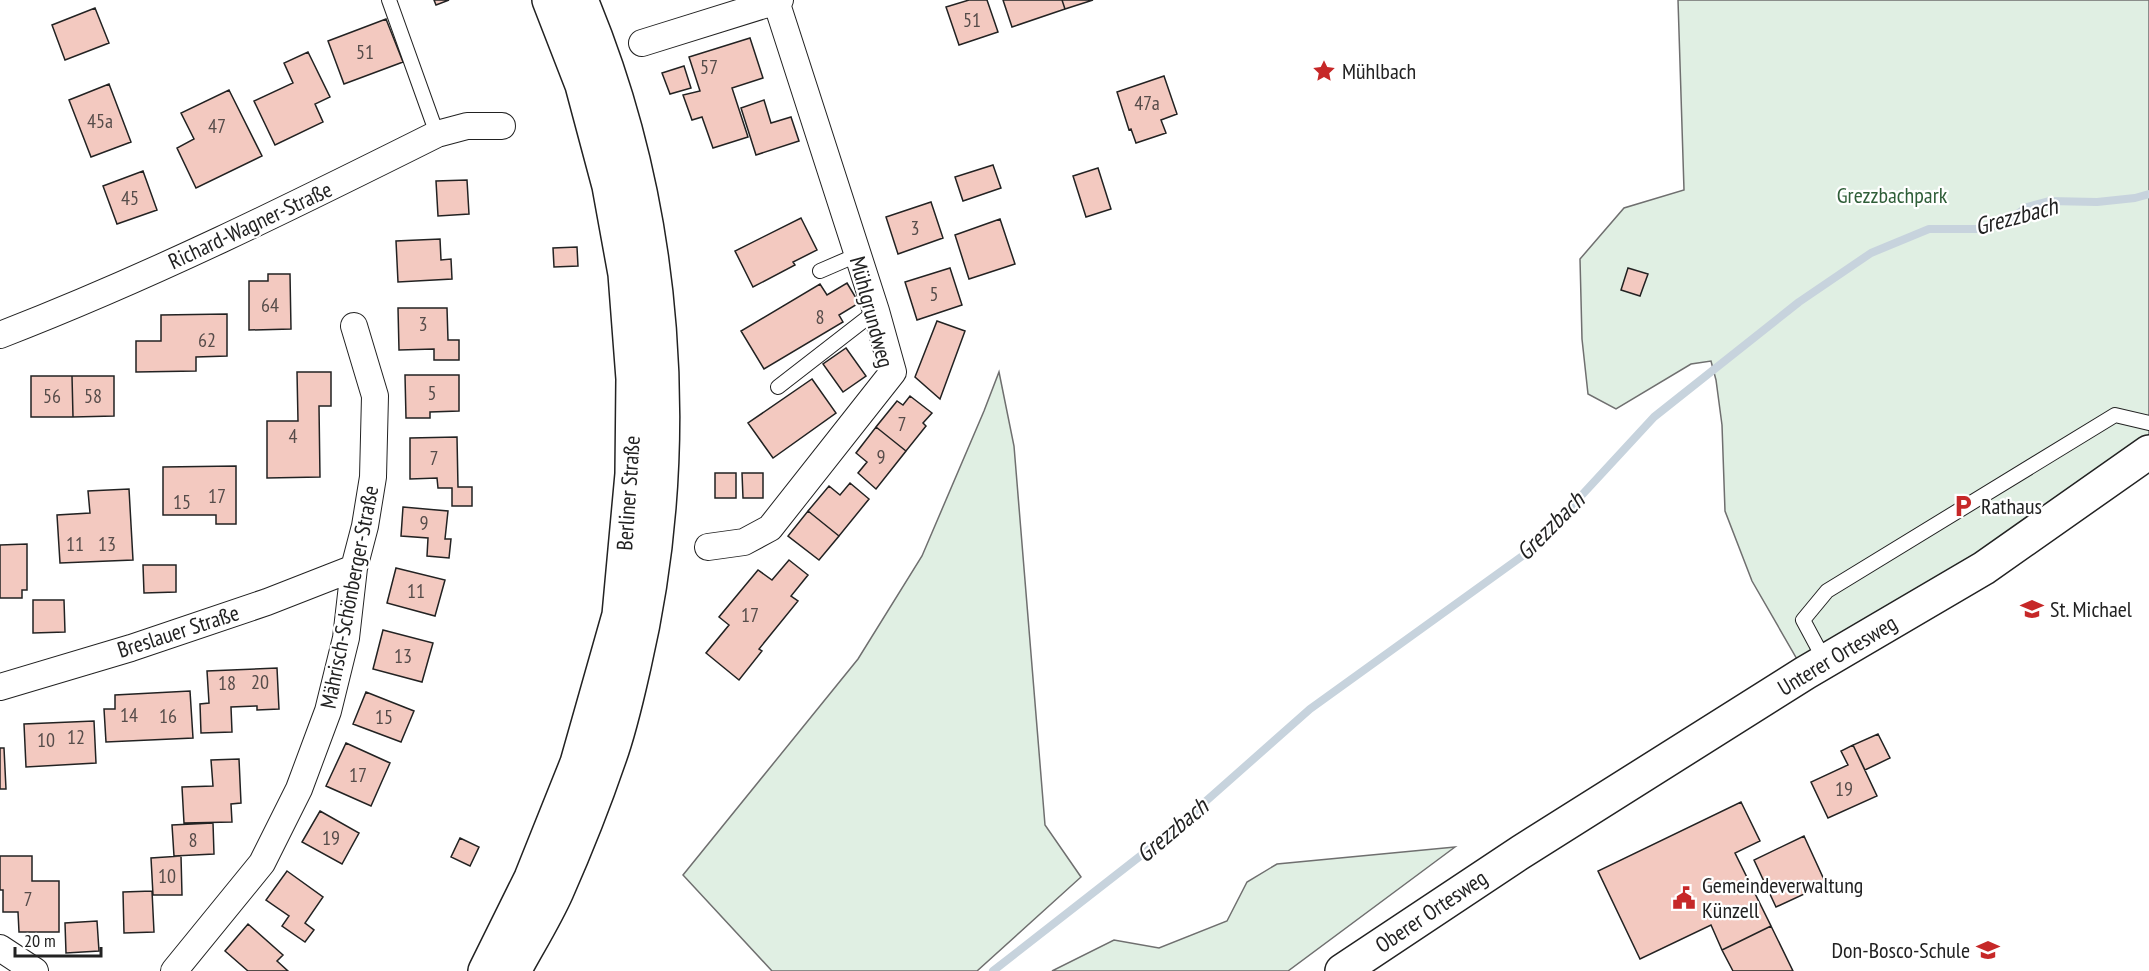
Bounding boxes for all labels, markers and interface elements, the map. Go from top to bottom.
house number: 51 [963,7,981,33]
house number: 51 [356,39,374,65]
house number: 57 [700,54,718,80]
place label: Mühlbach [1342,57,1416,85]
place icon: Mühlbach [1311,58,1337,84]
house number: 47a [1134,90,1160,116]
house number: 45a [87,108,113,134]
house number: 47 [208,113,226,139]
street label: Richard-Wagner-Straße [164,175,336,275]
park label: Grezzbachpark [1837,181,1948,209]
house number: 45 [121,185,139,211]
water label: Grezzbach [1971,190,2062,242]
house number: 3 [911,215,920,241]
street label: Mühlgrundweg [844,253,900,371]
house number: 5 [930,281,939,307]
house number: 64 [261,292,279,318]
house number: 8 [816,304,825,330]
house number: 3 [419,311,428,337]
house number: 62 [198,327,216,353]
house number: 5 [428,380,437,406]
house number: 56 [43,383,61,409]
house number: 58 [84,383,102,409]
house number: 7 [898,411,907,437]
house number: 4 [289,423,298,449]
street label: Berliner Straße [610,435,646,551]
house number: 9 [877,444,886,470]
house number: 7 [430,445,439,471]
house number: 17 [208,483,226,509]
street label: Mährisch-Schönberger-Straße [314,483,384,711]
water label: Grezzbach [1509,484,1592,567]
house number: 15 [173,489,191,515]
place label: Rathaus [1981,492,2042,520]
parking icon: Rathaus [1950,493,1976,519]
house number: 9 [420,510,429,536]
house number: 11 [66,531,84,557]
house number: 13 [98,531,116,557]
house number: 11 [407,578,425,604]
place label: St. Michael [2050,595,2133,623]
school or university icon: St. Michael [2019,596,2045,622]
street label: Breslauer Straße [114,598,242,664]
house number: 17 [741,602,759,628]
street label: Unterer Ortesweg [1772,608,1902,702]
house number: 13 [394,643,412,669]
house number: 20 [251,669,269,695]
house number: 18 [218,670,236,696]
house number: 14 [120,702,138,728]
house number: 16 [159,703,177,729]
house number: 15 [375,704,393,730]
house number: 12 [67,724,85,750]
house number: 10 [37,727,55,753]
house number: 17 [349,762,367,788]
house number: 19 [1835,776,1853,802]
water label: Grezzbach [1130,790,1215,869]
house number: 19 [322,825,340,851]
house number: 8 [189,827,198,853]
house number: 10 [158,863,176,889]
street label: Oberer Ortesweg [1370,863,1492,959]
place label: Gemeindeverwaltung Künzell [1702,871,1863,924]
public building icon: Gemeindeverwaltung Künzell [1671,885,1697,911]
house number: 7 [24,886,33,912]
scale bar [15,920,100,958]
text: 20 m [24,929,56,952]
place label: Don-Bosco-Schule [1832,936,1970,964]
school or university icon: Don-Bosco-Schule [1975,937,2001,963]

